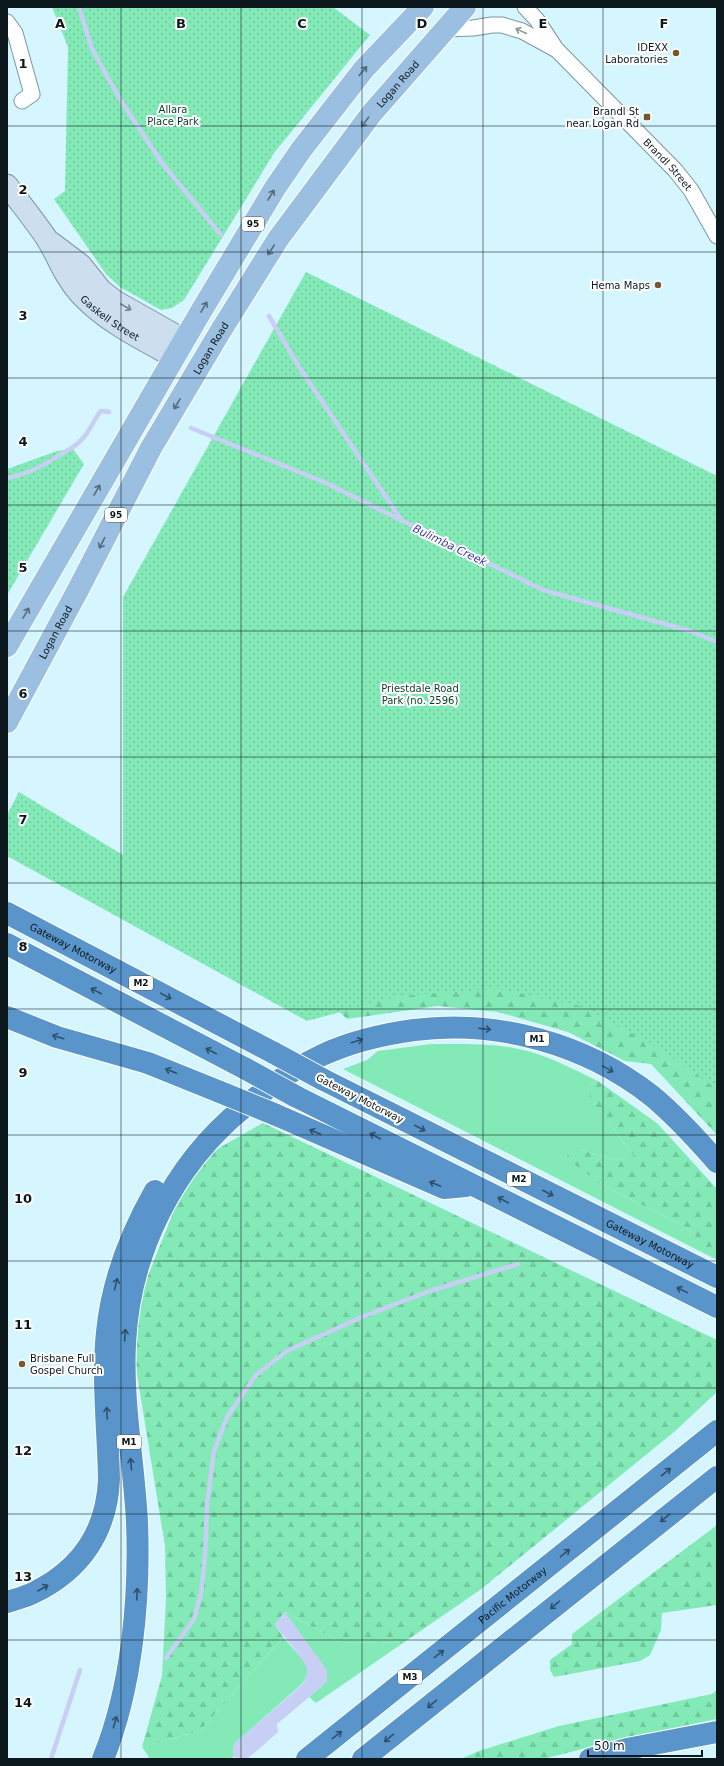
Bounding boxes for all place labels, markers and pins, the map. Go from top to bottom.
place label: IDEXX Laboratories [605,42,668,65]
marker: IDEXX Laboratories [671,48,681,58]
place label: Brandl St near Logan Rd [566,106,639,129]
marker: Brandl St near Logan Rd [642,112,652,122]
place label: Hema Maps [591,280,650,291]
marker: Hema Maps [653,280,663,290]
place label: Brisbane Full Gospel Church [30,1353,103,1376]
marker: Brisbane Full Gospel Church [17,1359,27,1369]

